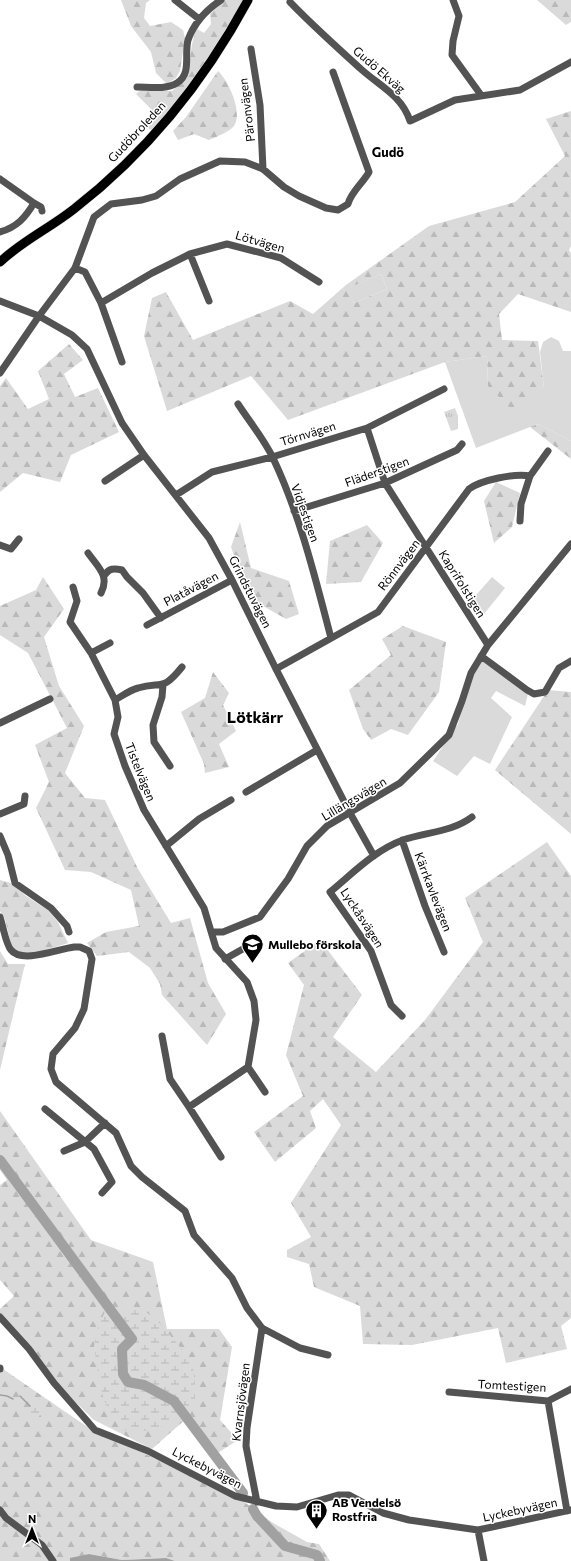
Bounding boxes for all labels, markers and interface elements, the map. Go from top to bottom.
street label: Gudö Ekväg [351,43,409,96]
street label: Päronvägen [235,77,257,143]
street label: Gudöbroleden [105,98,168,165]
district label: Gudö [372,144,404,160]
street label: Lötvägen [234,227,287,255]
street label: Törnvägen [278,418,337,448]
street label: Fläderstigen [343,453,411,489]
street label: Vidjestigen [289,482,323,544]
street label: Rönnvägen [374,536,422,593]
street label: Kaprifolstigen [437,547,489,620]
street label: Grindstuvägen [227,553,275,630]
street label: Platåvägen [161,568,220,608]
district label: Lötkärr [227,707,284,726]
street label: Tistelvägen [123,740,159,803]
street label: Lillängsvägen [319,773,388,823]
street label: Kärrkavlevägen [412,850,455,933]
street label: Lyckåsvägen [338,885,387,950]
school or university icon: Mullebo förskola [240,932,266,965]
place label: Mullebo förskola [268,937,361,951]
street label: Kvarnsjövägen [228,1362,252,1442]
street label: Tomtestigen [477,1376,547,1394]
street label: Lyckebyvägen [170,1444,245,1491]
street label: Lyckebyvägen [481,1494,558,1524]
place label: AB Vendelsö Rostfria [332,1495,401,1523]
building icon: AB Vendelsö Rostfria [303,1497,329,1530]
north arrow [12,1509,52,1549]
text: N [28,1512,36,1525]

